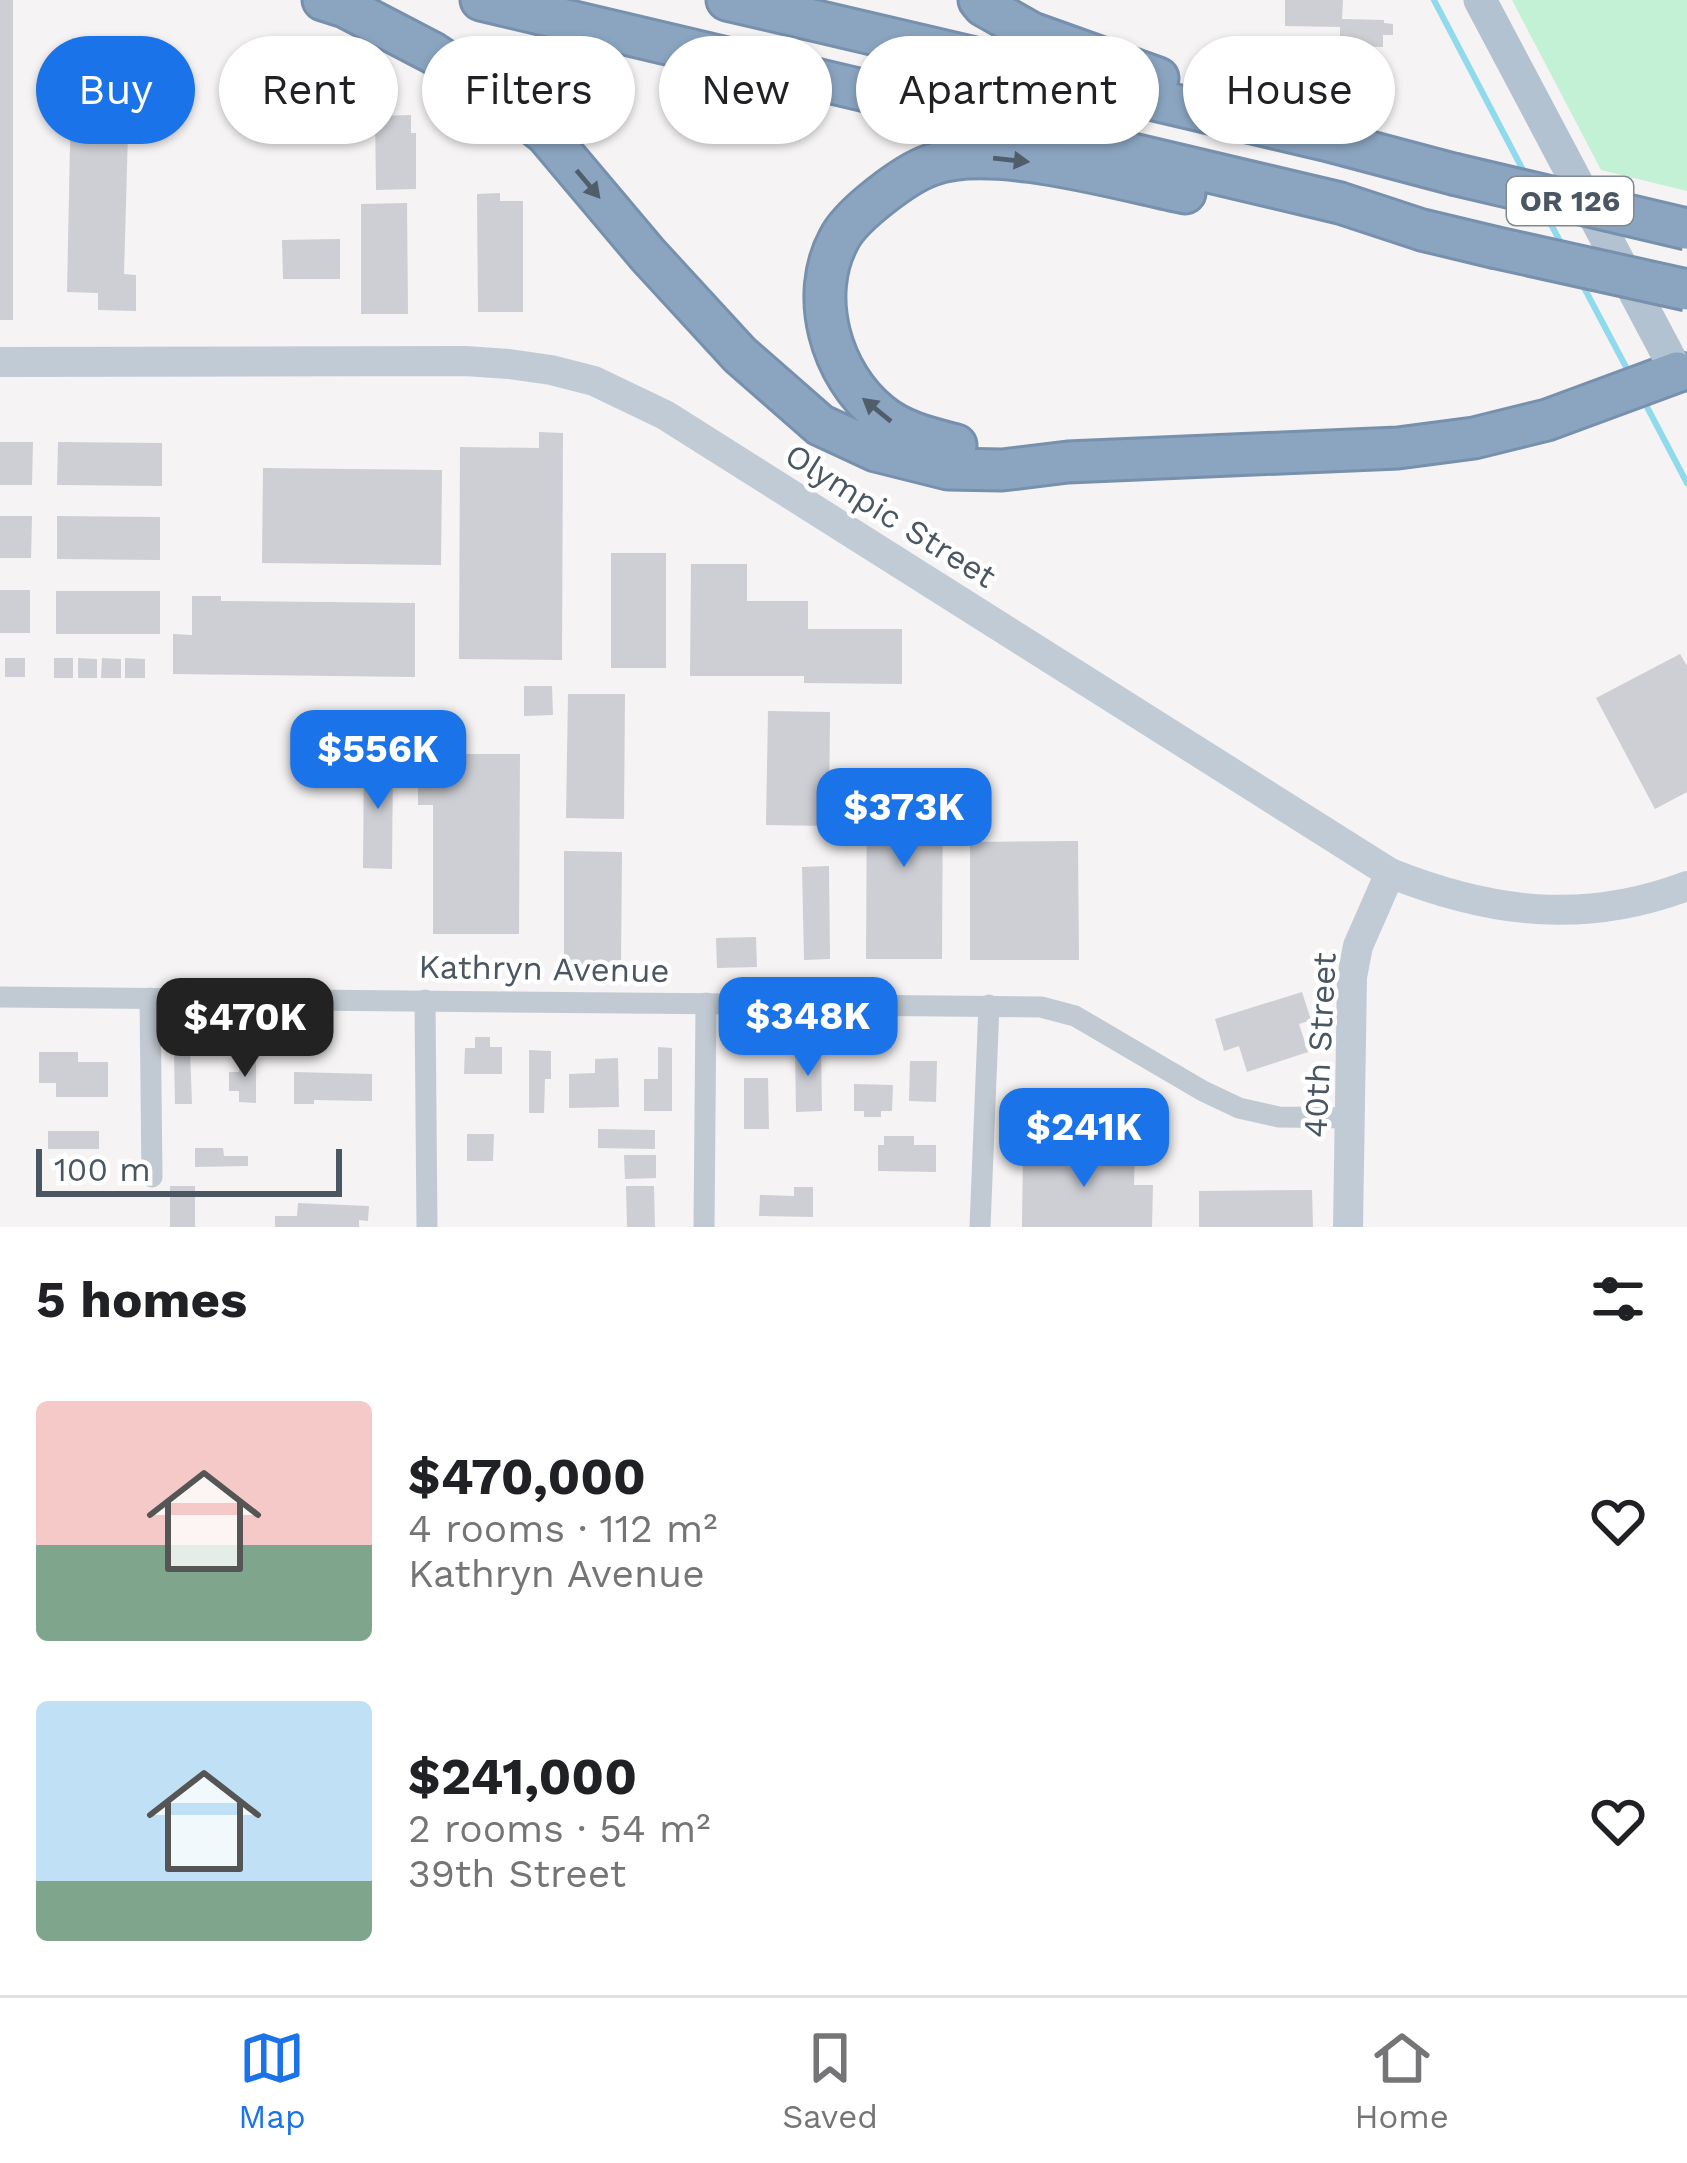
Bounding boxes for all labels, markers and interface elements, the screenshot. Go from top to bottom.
chip: Buy [36,36,195,144]
chip: Rent [219,36,398,144]
chip: Filters [422,36,635,144]
chip: New [659,36,832,144]
chip: Apartment [856,36,1159,144]
chip: House [1183,36,1395,144]
one-way arrow [993,151,1030,170]
one-way arrow [574,169,600,199]
road number: OR 126 [1507,177,1633,225]
one-way arrow [862,397,893,423]
street label: Olympic Street [778,435,1003,596]
pin: $556K [294,710,462,812]
text: $556K [317,726,439,771]
pin: $373K [820,768,988,870]
text: $373K [844,784,964,829]
street label: Kathryn Avenue [418,947,670,990]
street label: 40th Street [1295,951,1344,1139]
pin: $348K [724,977,892,1079]
pin: $470K [161,978,329,1080]
text: $348K [746,993,870,1038]
text: $470K [183,994,307,1039]
pin: $241K [1000,1088,1168,1190]
text: $241K [1026,1104,1142,1149]
scale bar [36,1143,342,1196]
text: 100 m [54,1150,151,1189]
icon: filters [1585,1266,1651,1332]
text: 5 homes [36,1270,247,1329]
text: $470,000 [408,1447,646,1506]
icon: home [132,1449,276,1593]
icon: heart [1585,1488,1651,1554]
text: 4 rooms · 112 m² [408,1506,717,1551]
text: Kathryn Avenue [408,1551,705,1596]
text: $241,000 [408,1747,637,1806]
icon: home [132,1749,276,1893]
icon: heart [1585,1788,1651,1854]
text: 2 rooms · 54 m² [408,1806,710,1851]
text: 39th Street [408,1851,626,1896]
tab: Map [238,2025,306,2136]
tab: Saved [782,2025,878,2136]
tab: Home [1354,2025,1449,2136]

